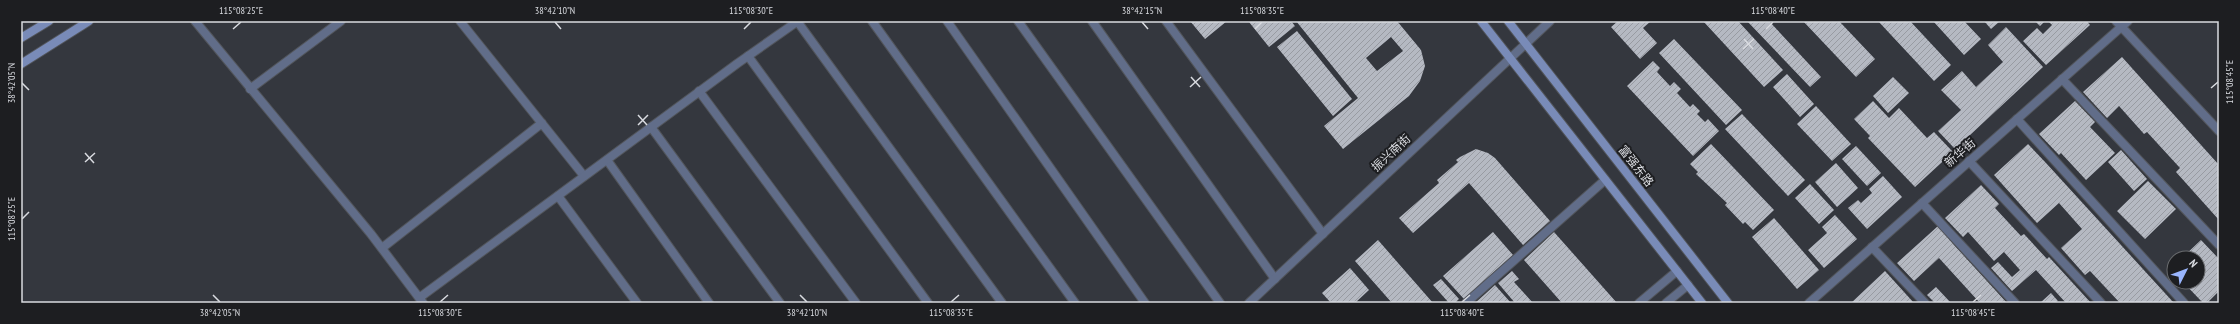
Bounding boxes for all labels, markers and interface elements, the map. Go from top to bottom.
text: 115°08'25"E [219,4,263,17]
text: 38°42'10"N [535,4,575,17]
text: 115°08'30"E [729,4,773,17]
text: 38°42'15"N [1122,4,1162,17]
text: 115°08'35"E [1240,4,1284,17]
text: 115°08'40"E [1751,4,1795,17]
text: 115°08'45"E [2223,60,2236,104]
text: 38°42'05"N [5,63,18,103]
street label: 振兴南街 [1368,131,1413,174]
street label: 新华街 [1941,135,1978,170]
street label: 富强东路 [1616,142,1657,189]
text: 115°08'25"E [5,197,18,241]
north arrow [2166,250,2206,290]
text: N [2186,256,2201,270]
text: 38°42'05"N [200,306,240,319]
text: 115°08'30"E [418,306,462,319]
text: 38°42'10"N [787,306,827,319]
text: 115°08'35"E [929,306,973,319]
text: 115°08'40"E [1440,306,1484,319]
text: 115°08'45"E [1951,306,1995,319]

